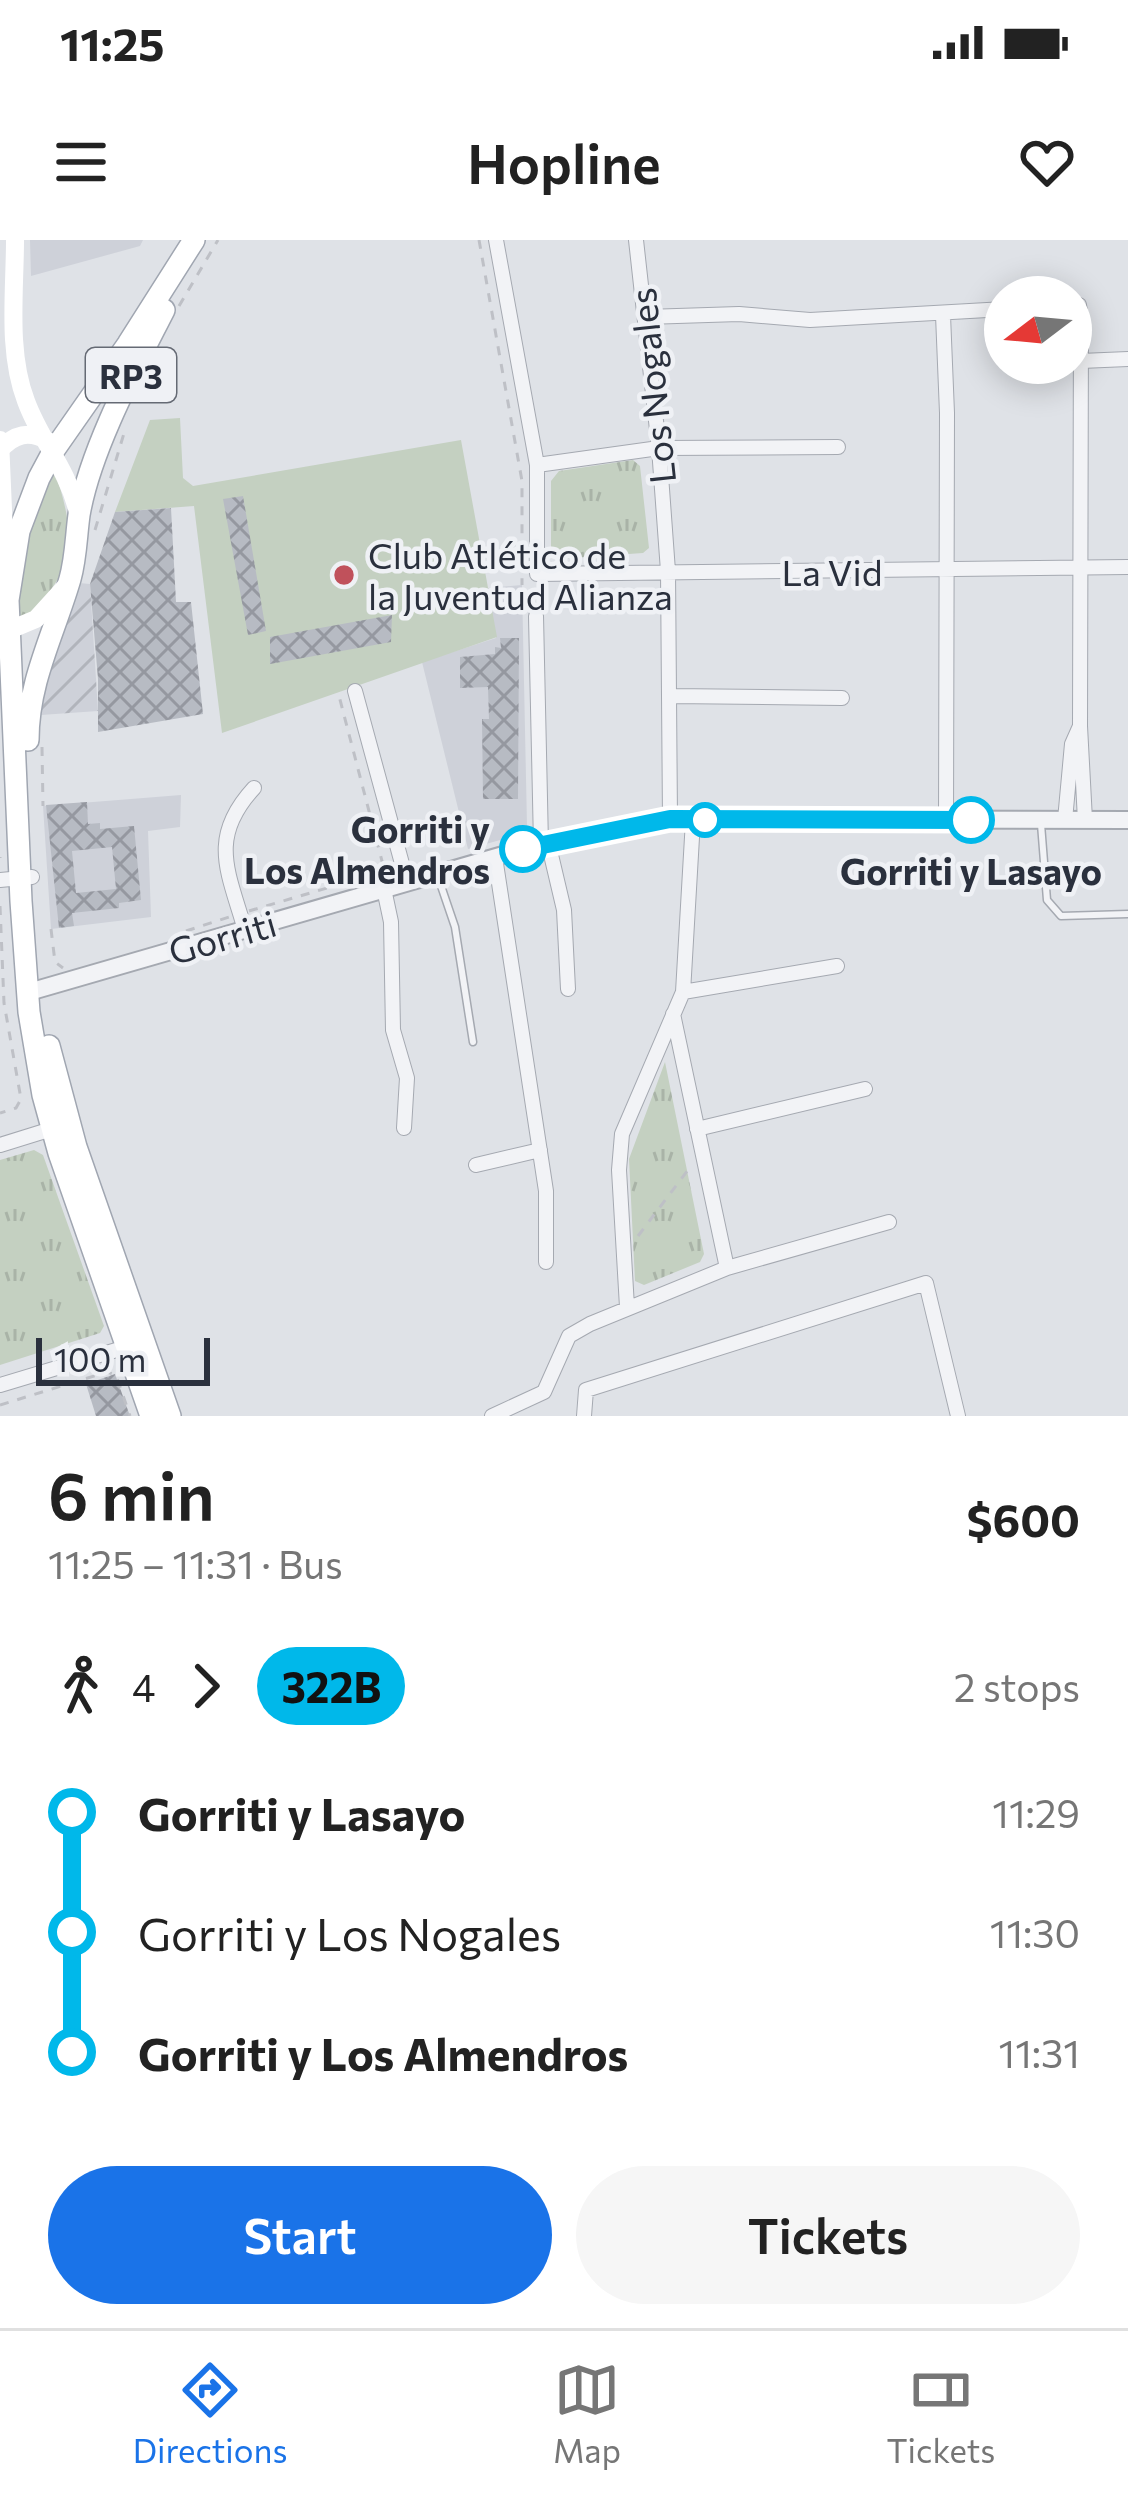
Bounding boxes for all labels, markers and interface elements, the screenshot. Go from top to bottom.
text: 11:25 [60,15,164,70]
icon: menu [48,129,114,195]
text: Hopline [467,129,661,195]
icon: heart [1014,129,1080,195]
north arrow [984,276,1092,384]
map controls [984,276,1092,384]
street label: Los Nogales [619,286,683,486]
road number: RP3 [86,348,176,402]
place label: Club Atlético de la Juventud Alianza [368,532,673,617]
street label: La Vid [781,549,883,593]
marker: Club Atlético de la Juventud Alianza [331,562,357,588]
marker: Gorriti y Lasayo [949,798,993,842]
unlabelled marker [689,804,721,836]
place label: Gorriti y Los Almendros [244,806,490,891]
marker: Gorriti y Los Almendros [501,827,545,871]
place label: Gorriti y Lasayo [840,848,1102,892]
street label: Gorriti [163,900,281,972]
scale bar [36,1332,210,1385]
text: 100 m [54,1338,146,1379]
text: 6 min [48,1453,215,1534]
text: $600 [967,1491,1080,1546]
text: 11:25 – 11:31 · Bus [48,1539,343,1587]
icon: walk [48,1653,114,1719]
icon: forward [173,1653,239,1719]
text: 322B [281,1660,381,1712]
text: 4 [132,1662,155,1710]
text: 2 stops [954,1662,1080,1710]
text: Gorriti y Lasayo [138,1785,465,1840]
text: 11:29 [992,1788,1080,1836]
text: Gorriti y Los Nogales [138,1905,561,1960]
text: 11:30 [990,1908,1080,1956]
text: Gorriti y Los Almendros [138,2025,628,2080]
text: 11:31 [999,2028,1080,2076]
button: Start [48,2166,552,2304]
button: Tickets [576,2166,1080,2304]
tab: Directions [133,2357,288,2470]
tab: Map [553,2357,621,2470]
tab: Tickets [886,2357,995,2470]

